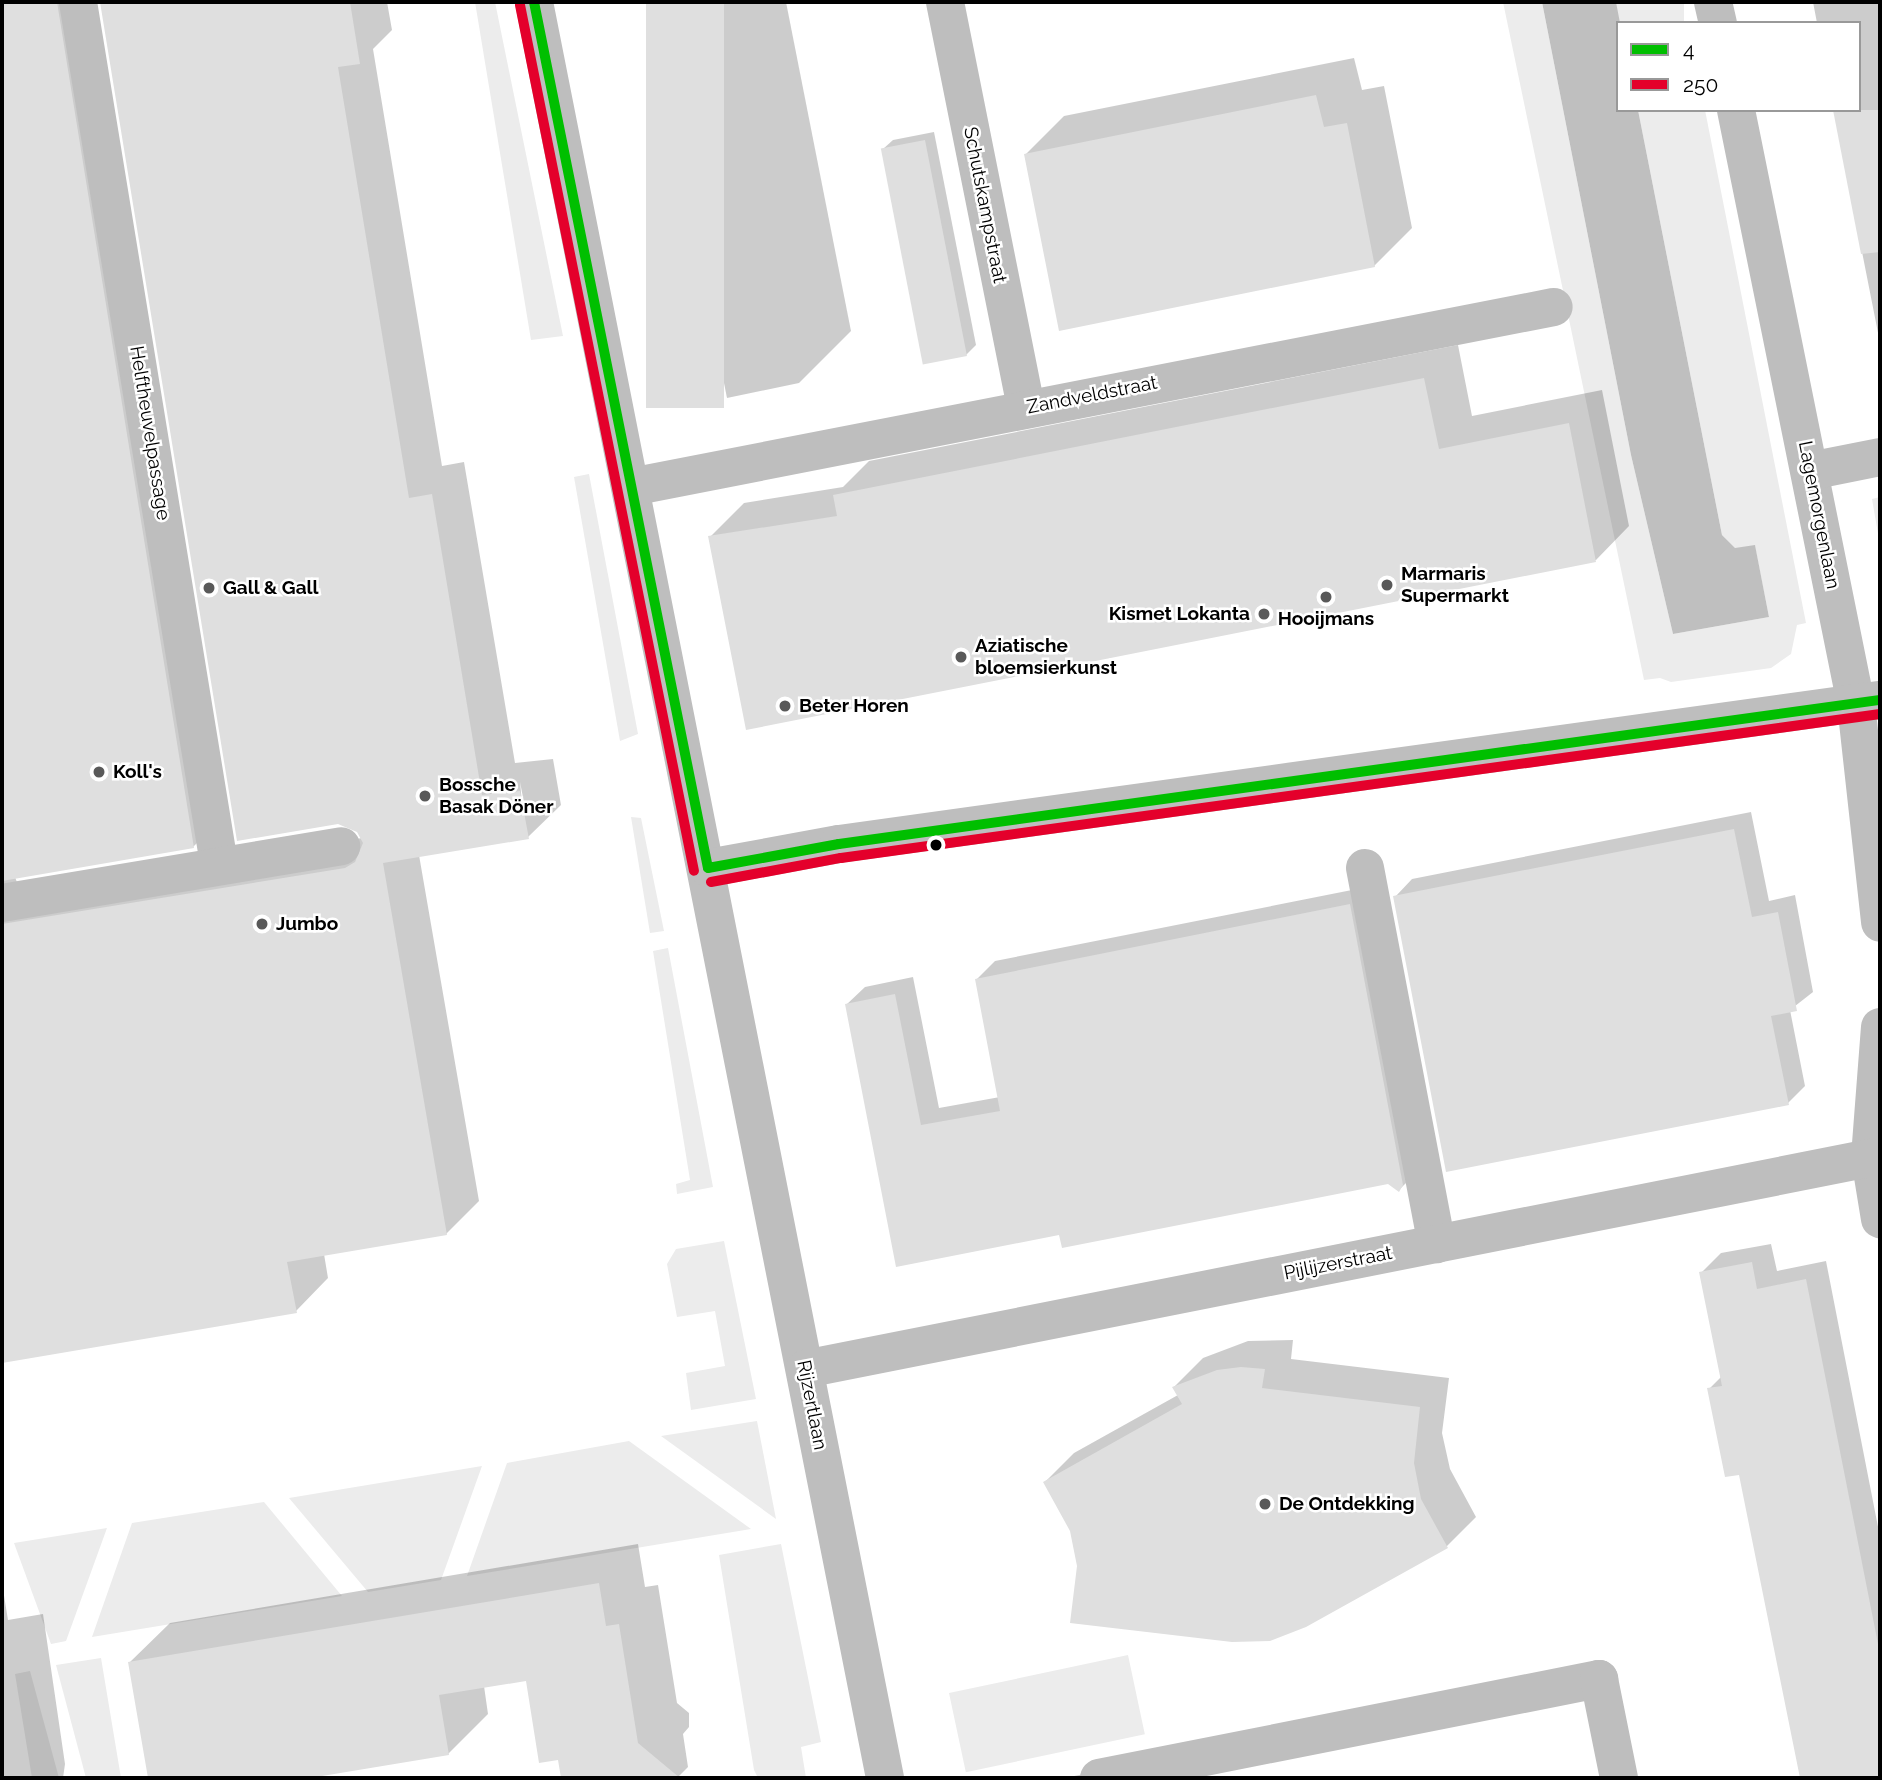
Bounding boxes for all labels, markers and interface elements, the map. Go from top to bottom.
legend [1616,21,1861,112]
text: 4 [1683,37,1694,62]
text: 250 [1683,72,1718,97]
street label: Schutskampstraat [959,125,1011,285]
street label: Helftheuvelpassage [125,344,175,522]
street label: Zandveldstraat [1025,371,1159,419]
street label: Lagemorgenlaan [1793,439,1845,591]
place label: Marmaris Supermarkt [1401,563,1509,607]
place label: Gall & Gall [223,577,319,599]
marker: Marmaris Supermarkt [1379,577,1395,593]
marker: Gall & Gall [201,580,217,596]
marker: Hooijmans [1318,589,1334,605]
place label: Kismet Lokanta [1109,603,1250,625]
marker: Kismet Lokanta [1256,606,1272,622]
place label: Hooijmans [1278,608,1374,630]
place label: Aziatische bloemsierkunst [975,635,1117,679]
marker: Aziatische bloemsierkunst [953,649,969,665]
place label: Beter Horen [799,695,909,717]
marker: Beter Horen [777,698,793,714]
place label: Koll's [113,761,162,783]
marker: Koll's [91,764,107,780]
place label: Bossche Basak Döner [439,774,554,818]
marker: Bossche Basak Döner [417,788,433,804]
unlabelled marker [929,838,943,852]
place label: Jumbo [276,913,338,935]
marker: Jumbo [254,916,270,932]
street label: Pijlijzerstraat [1282,1241,1394,1285]
street label: Rijzertlaan [792,1358,832,1452]
place label: De Ontdekking [1279,1493,1415,1515]
marker: De Ontdekking [1257,1496,1273,1512]

